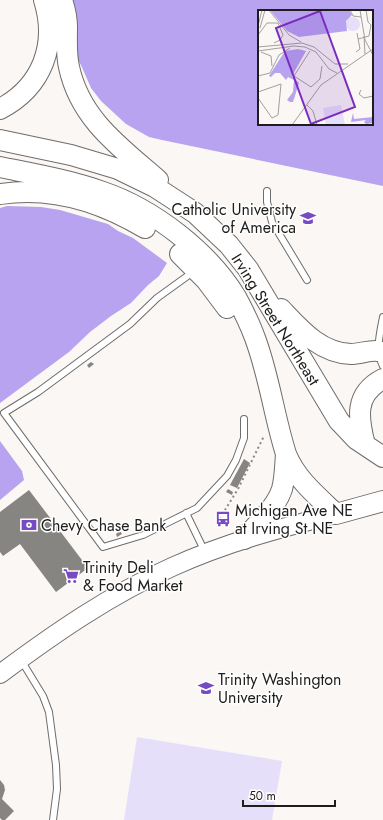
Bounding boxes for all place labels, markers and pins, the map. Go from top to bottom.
place label: Catholic University of America [171,198,297,239]
school or university icon: Catholic University of America [299,209,317,227]
place label: Michigan Ave NE at Irving St NE [235,499,353,540]
bus stop icon: Michigan Ave NE at Irving St NE [214,510,232,528]
place label: Chevy Chase Bank [41,514,167,537]
bank icon: Chevy Chase Bank [20,516,38,534]
place label: Trinity Deli & Food Market [83,556,183,597]
supermarket icon: Trinity Deli & Food Market [62,567,80,585]
place label: Trinity Washington University [218,668,342,709]
school or university icon: Trinity Washington University [197,679,215,697]

